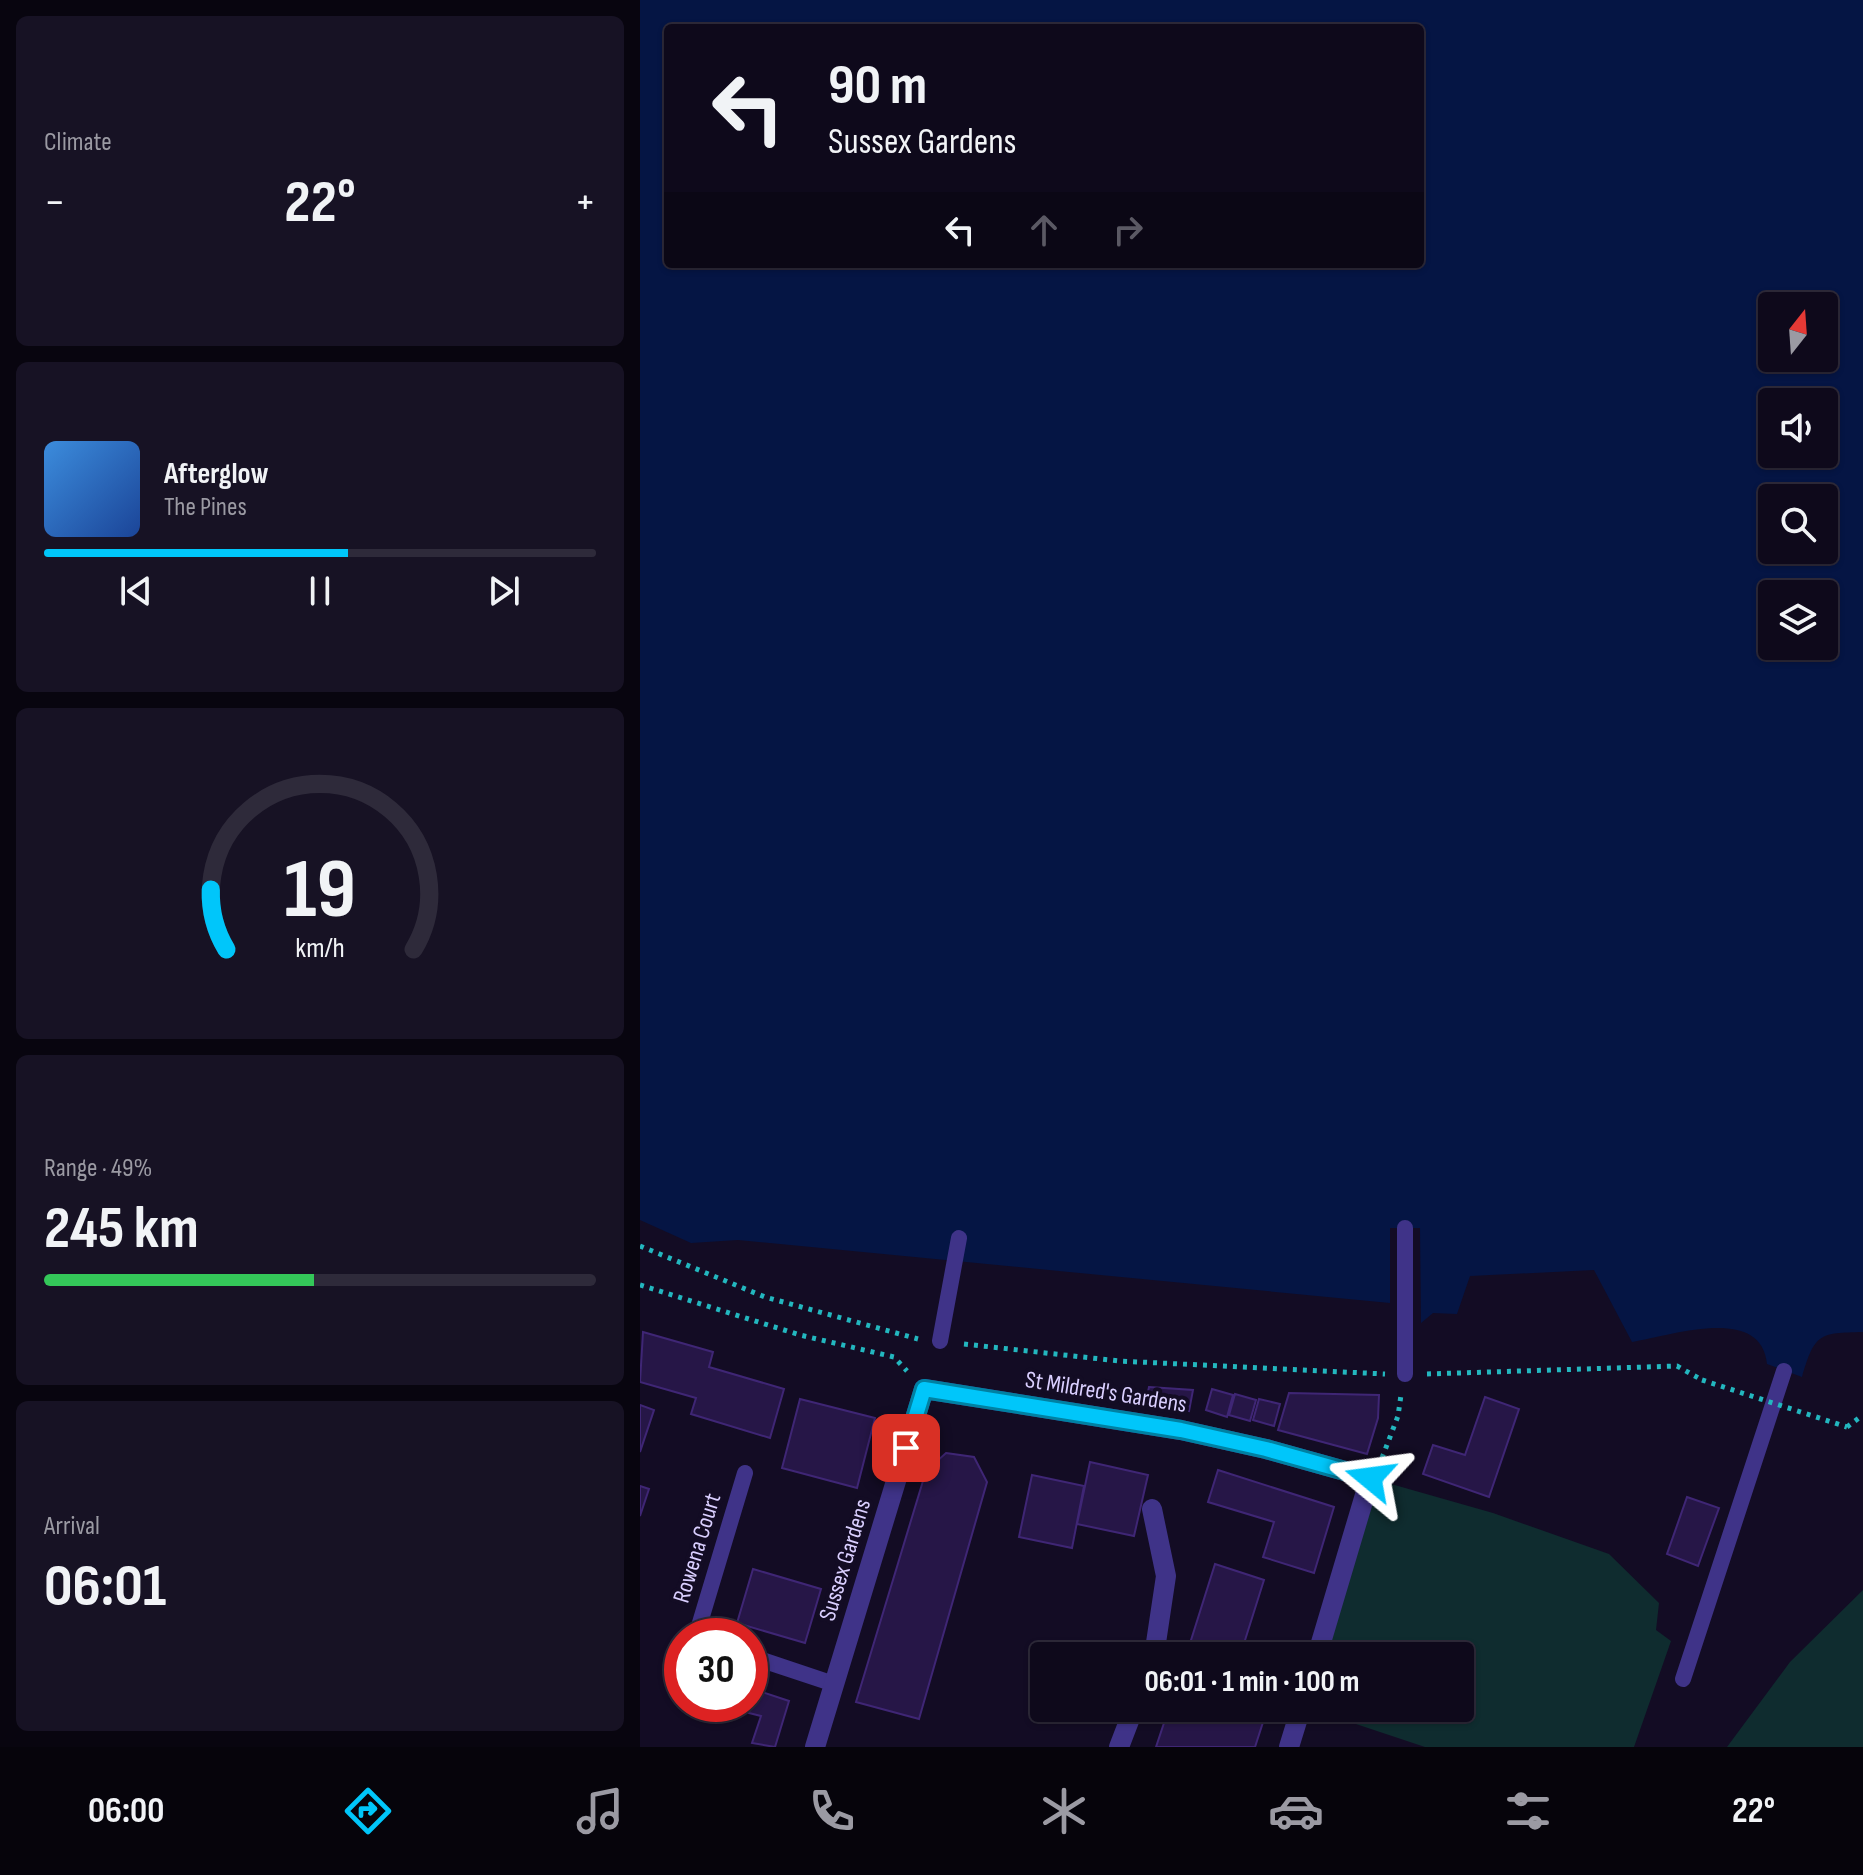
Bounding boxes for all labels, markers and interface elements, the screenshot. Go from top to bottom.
text: 90 m [828,53,927,120]
icon: left [696,56,800,160]
text: Sussex Gardens [828,121,1017,164]
text: Climate [44,127,112,158]
text: 22° [284,167,356,239]
text: − [44,176,66,229]
text: + [574,176,596,229]
icon: left [938,208,982,252]
icon: ahead [1022,208,1066,252]
icon: right [1106,208,1150,252]
north arrow [1758,292,1838,372]
map controls [1758,292,1838,660]
button: sound [1758,388,1838,468]
text: Afterglow [164,456,269,492]
button: search [1758,484,1838,564]
text: The Pines [164,492,247,523]
icon: previous [114,569,158,613]
icon: pause [298,569,342,613]
icon: next [482,569,526,613]
button: layers [1758,580,1838,660]
text: 19 [284,840,356,940]
text: km/h [295,931,345,966]
text: Range · 49% [44,1153,152,1184]
text: 245 km [44,1193,199,1265]
street label: St Mildred's Gardens [1023,1365,1189,1419]
pin [872,1414,940,1482]
icon: arrive [884,1426,928,1470]
position arrow [1328,1436,1412,1520]
street label: Rowena Court [667,1490,727,1606]
street label: Sussex Gardens [813,1496,877,1624]
text: Arrival [44,1511,100,1542]
text: 06:01 [44,1551,166,1623]
speed limit sign: 30 [664,1618,768,1722]
text: 06:01 · 1 min · 100 m [1145,1664,1359,1700]
icon: directions [340,1783,396,1839]
icon: music [572,1783,628,1839]
icon: phone [804,1783,860,1839]
icon: climate [1036,1783,1092,1839]
icon: car [1268,1783,1324,1839]
icon: filters [1500,1783,1556,1839]
text: 06:00 [88,1790,164,1833]
text: 22° [1732,1790,1775,1833]

